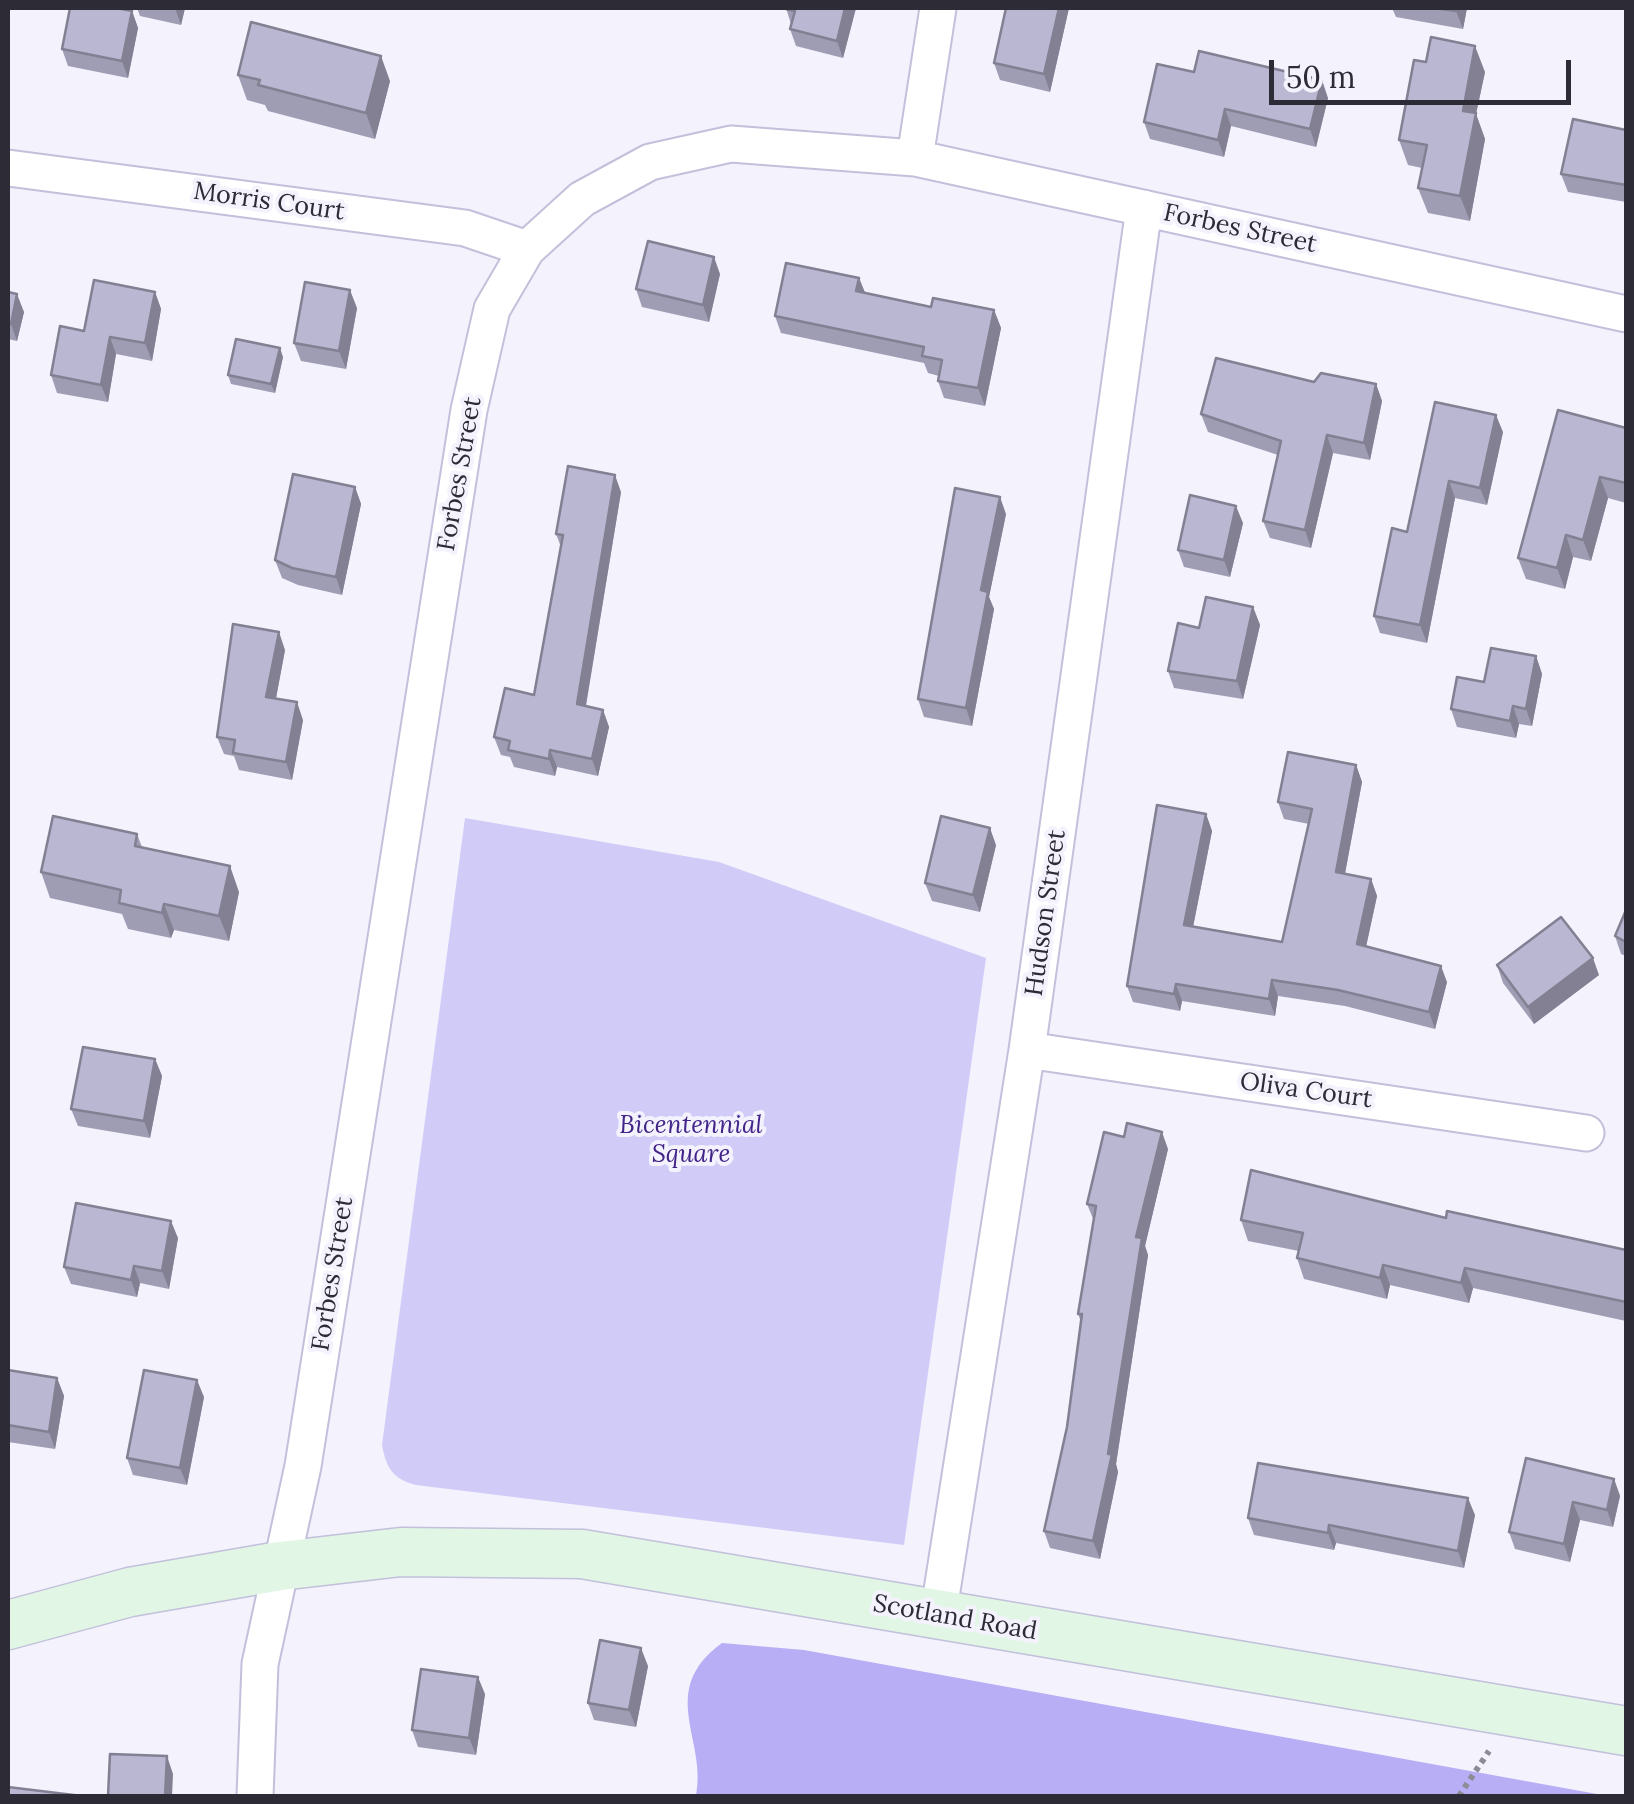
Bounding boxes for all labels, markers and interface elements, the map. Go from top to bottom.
scale bar [1274,40,1576,102]
text: 50 m [1286,58,1356,96]
street label: Morris Court [192,177,346,227]
street label: Forbes Street [1161,198,1319,260]
street label: Forbes Street [432,395,488,553]
street label: Hudson Street [1019,828,1073,998]
street label: Oliva Court [1238,1067,1374,1115]
park label: Bicentennial Square [619,1111,763,1170]
street label: Forbes Street [306,1195,360,1353]
street label: Scotland Road [871,1589,1039,1647]

